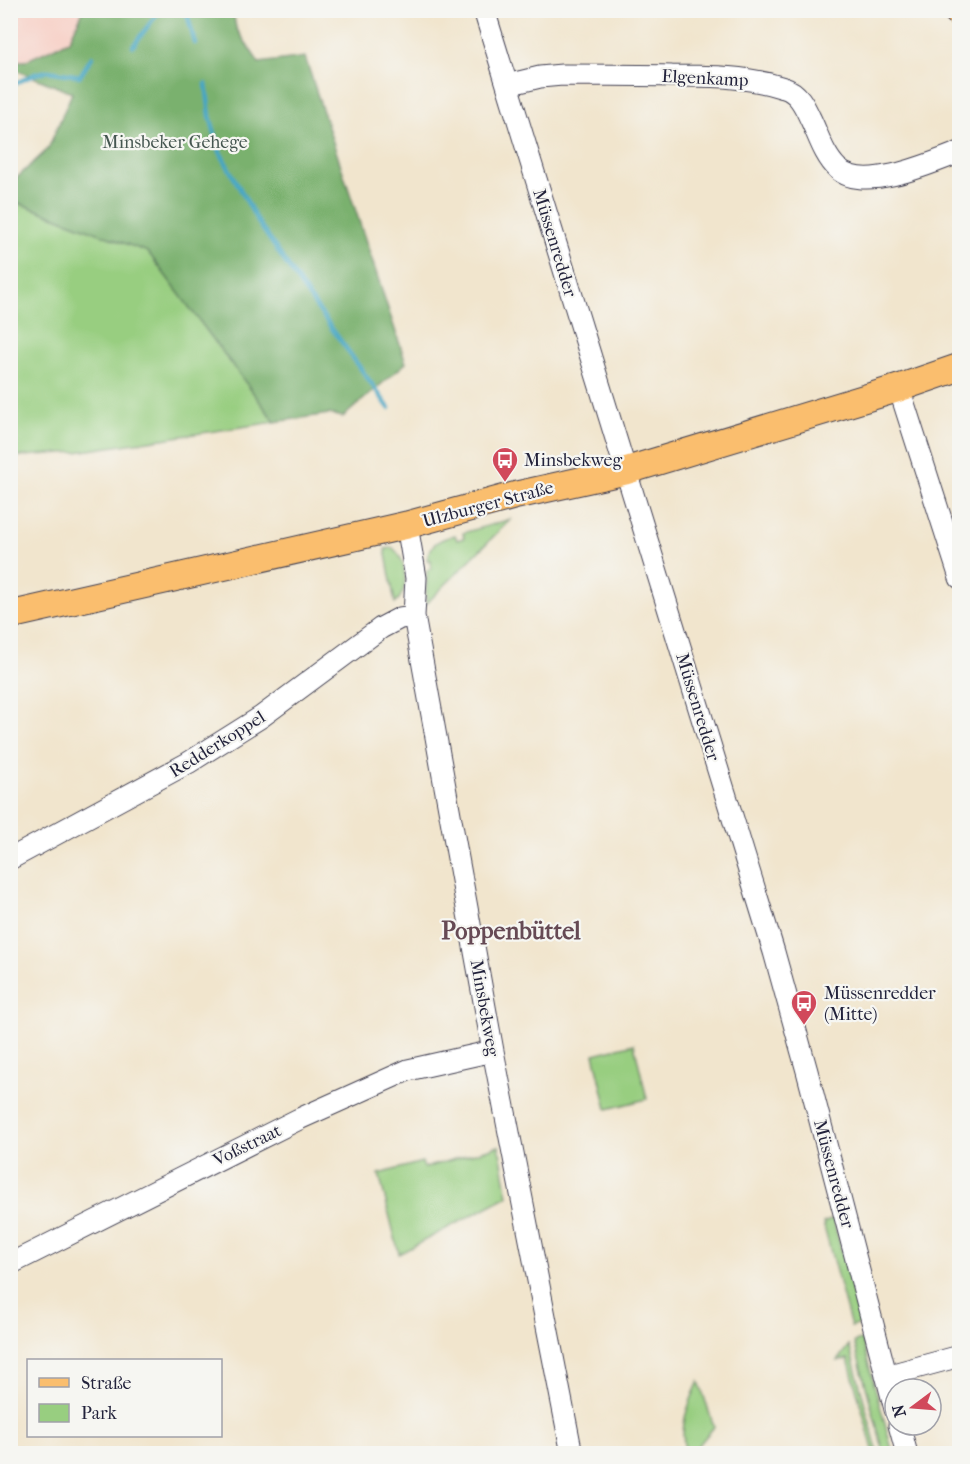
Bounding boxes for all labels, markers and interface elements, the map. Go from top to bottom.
street label: Elgenkamp [661,66,749,91]
park label: Minsbeker Gehege [102,132,248,153]
street label: Müssenredder [528,187,581,300]
bus stop icon: Minsbekweg [490,445,520,483]
place label: Minsbekweg [524,450,622,471]
street label: Ulzburger Straße [420,477,556,532]
street label: Müssenredder [671,651,724,764]
street label: Redderkoppel [165,707,269,782]
district label: Poppenbüttel [441,917,581,945]
street label: Minsbekweg [466,958,503,1059]
place label: Müssenredder (Mitte) [824,983,936,1025]
bus stop icon: Müssenredder (Mitte) [789,988,819,1026]
street label: Müssenredder [809,1117,858,1231]
street label: Voßstraat [209,1120,285,1171]
legend [27,1359,222,1437]
text: Straße [81,1373,132,1394]
north arrow [883,1377,943,1437]
text: N [888,1402,910,1419]
text: Park [81,1403,118,1424]

